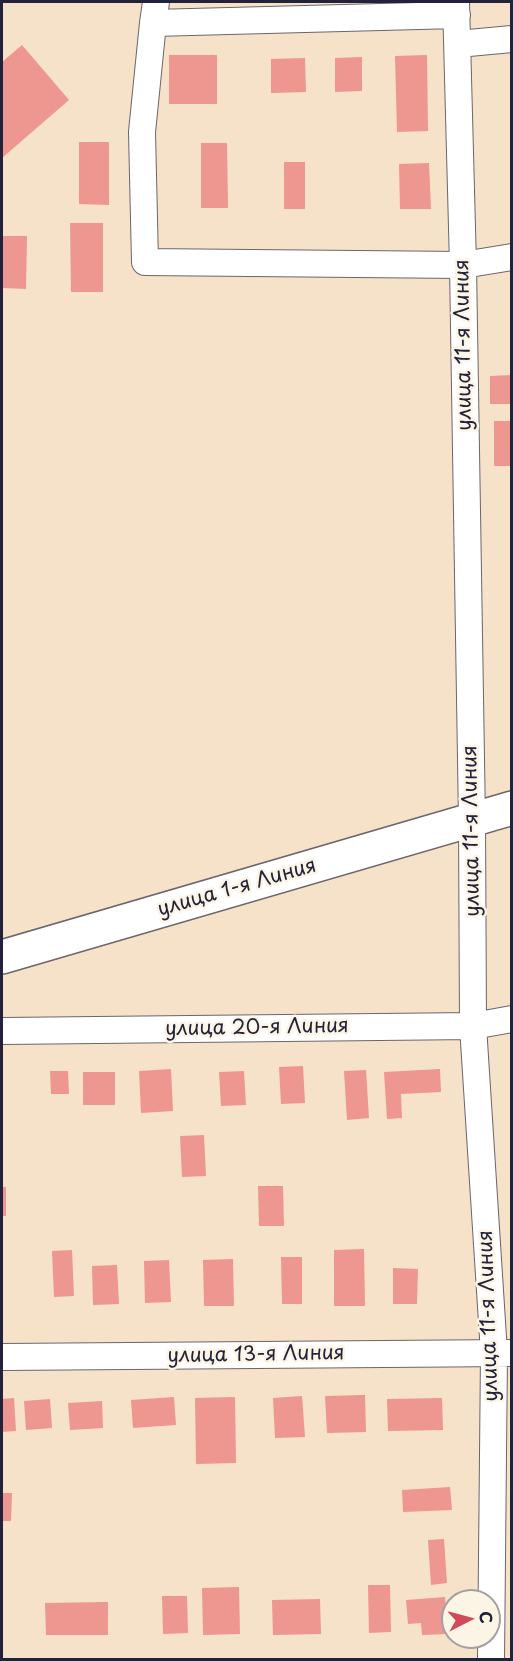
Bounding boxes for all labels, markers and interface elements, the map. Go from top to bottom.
street label: улица 11-я Линия [451,259,477,431]
street label: улица 11-я Линия [459,745,485,917]
street label: улица 1-я Линия [155,854,319,922]
street label: улица 20-я Линия [165,1014,349,1042]
street label: улица 11-я Линия [474,1230,504,1402]
street label: улица 13-я Линия [167,1341,345,1369]
north arrow [441,1589,501,1649]
text: С [474,1610,499,1625]

